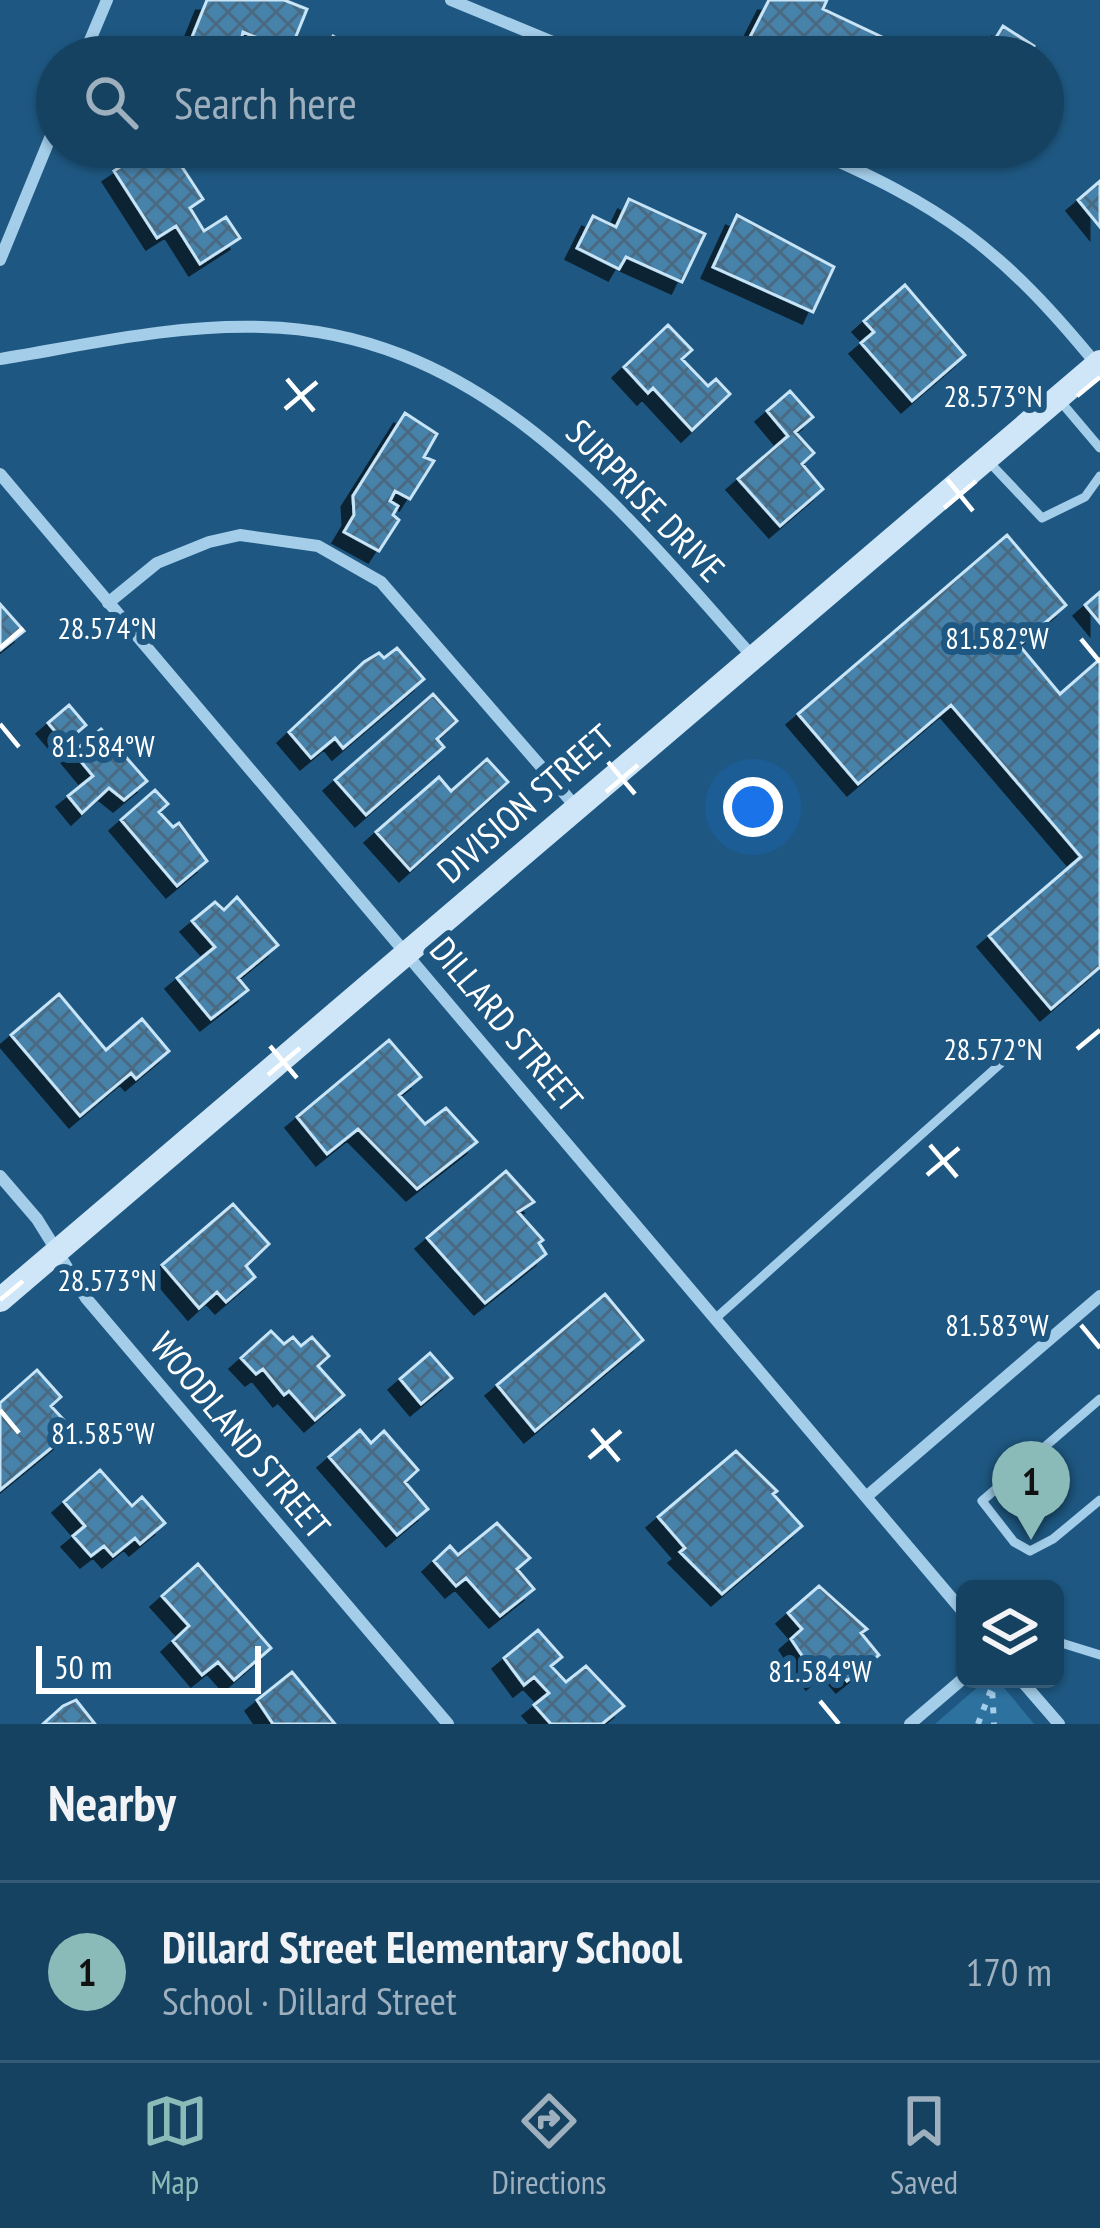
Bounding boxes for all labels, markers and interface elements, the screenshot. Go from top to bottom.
search box [36,36,1064,168]
icon: search [78,69,144,135]
text: Search here [174,73,357,131]
text: 28.573°N [943,376,1043,415]
street label: SURPRISE DRIVE [557,409,735,591]
text: 28.574°N [57,608,157,647]
text: 81.582°W [945,618,1049,657]
street label: DIVISION STREET [427,714,623,892]
text: 81.584°W [51,726,155,765]
your location [723,777,783,837]
street label: DILLARD STREET [420,927,594,1121]
text: 28.572°N [943,1029,1043,1068]
text: 28.573°N [57,1260,157,1299]
text: 81.583°W [945,1305,1049,1344]
street label: WOODLAND STREET [141,1322,341,1548]
text: 81.585°W [51,1413,155,1452]
pin: 1 [992,1441,1070,1540]
map controls [956,1580,1064,1688]
button: layers [956,1580,1064,1688]
scale bar [36,1640,261,1693]
text: 50 m [54,1645,112,1688]
text: 81.584°W [768,1651,872,1690]
text: Nearby [48,1769,176,1835]
text: Dillard Street Elementary School [162,1917,682,1975]
text: 1 [78,1946,96,1997]
text: 170 m [966,1946,1052,1997]
text: School · Dillard Street [162,1975,457,2026]
tab: Map [142,2088,208,2203]
tab: Directions [492,2088,606,2203]
tab: Saved [890,2088,958,2203]

